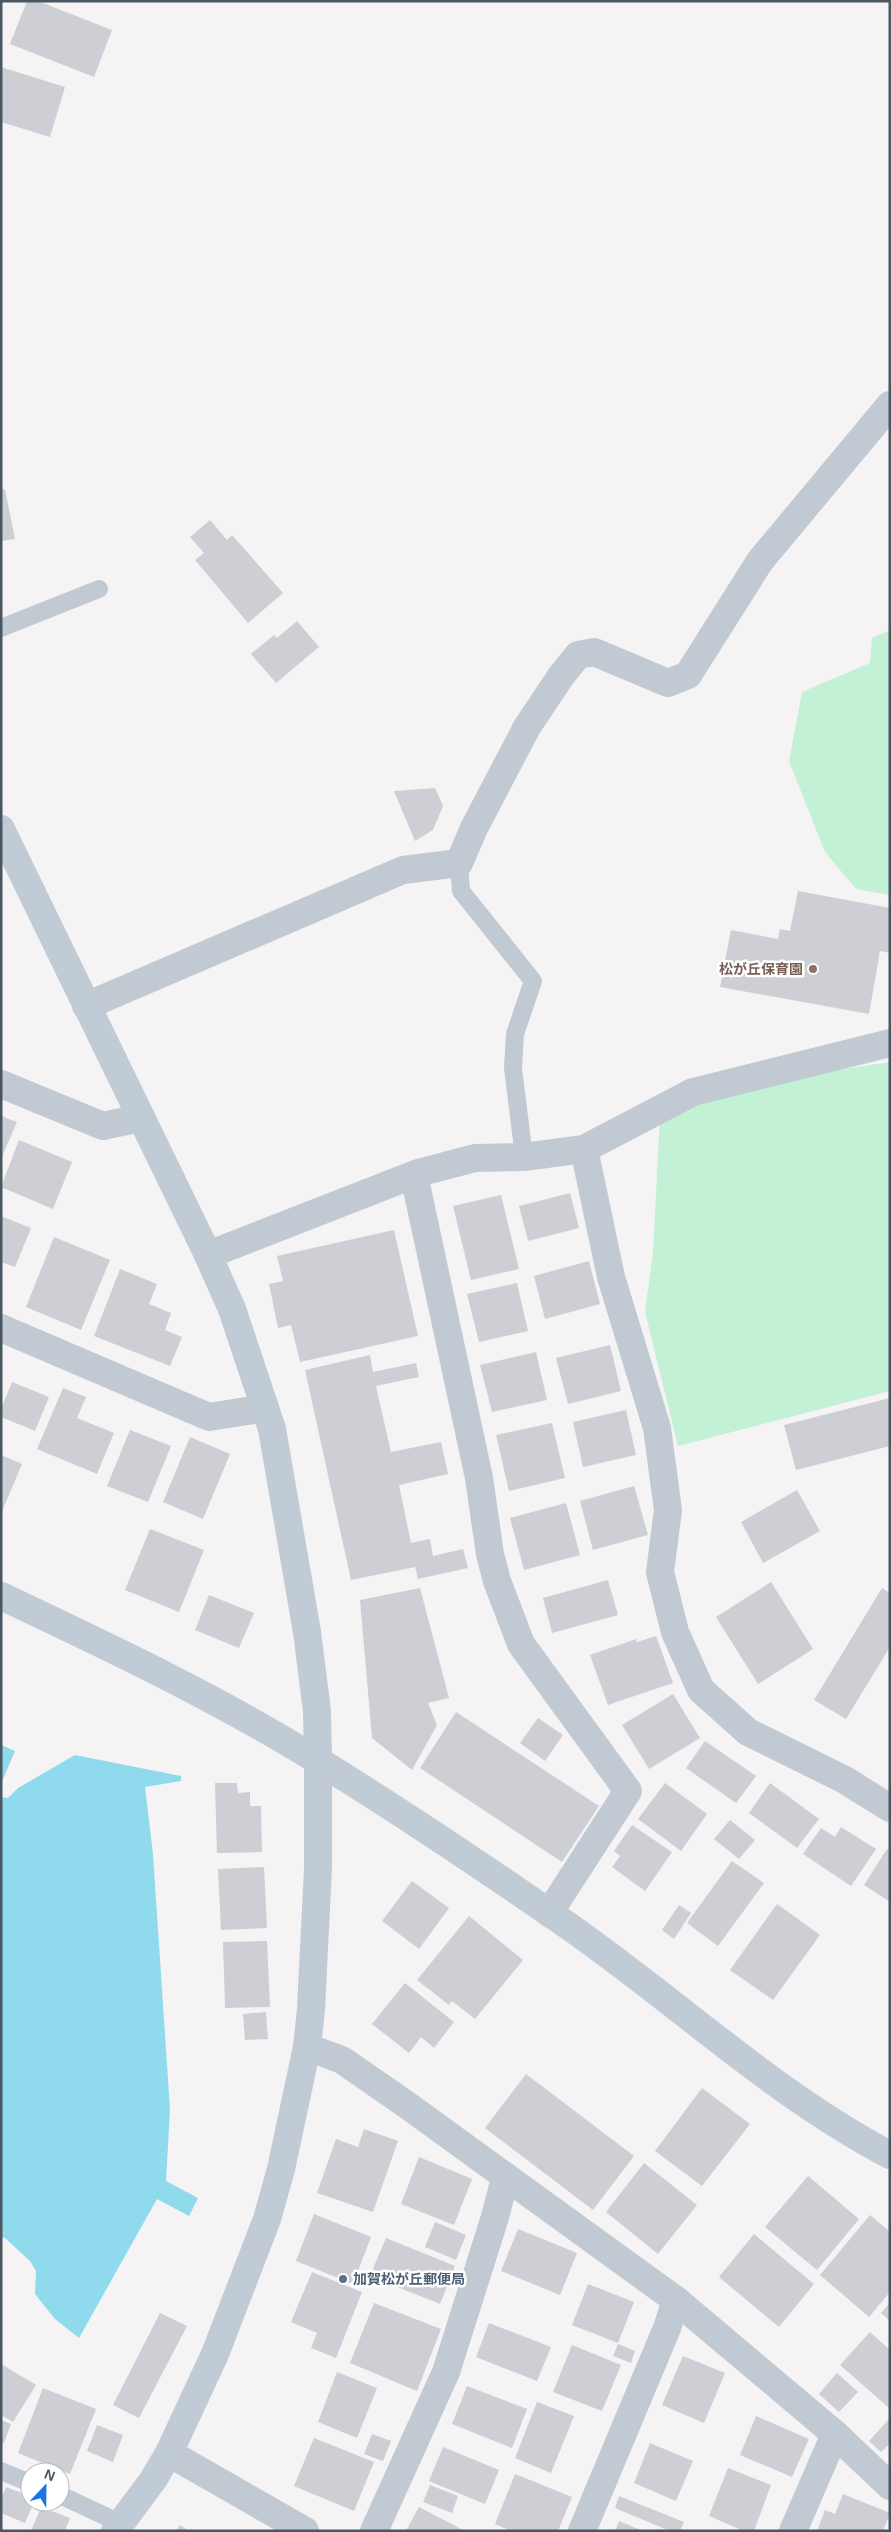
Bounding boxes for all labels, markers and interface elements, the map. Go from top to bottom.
place label: 松が丘保育園 [719,961,803,977]
marker: 松が丘保育園 [807,963,819,975]
place label: 加賀松が丘郵便局 [353,2271,465,2287]
marker: 加賀松が丘郵便局 [337,2273,349,2285]
north arrow [20,2462,70,2512]
text: N [42,2466,58,2484]

